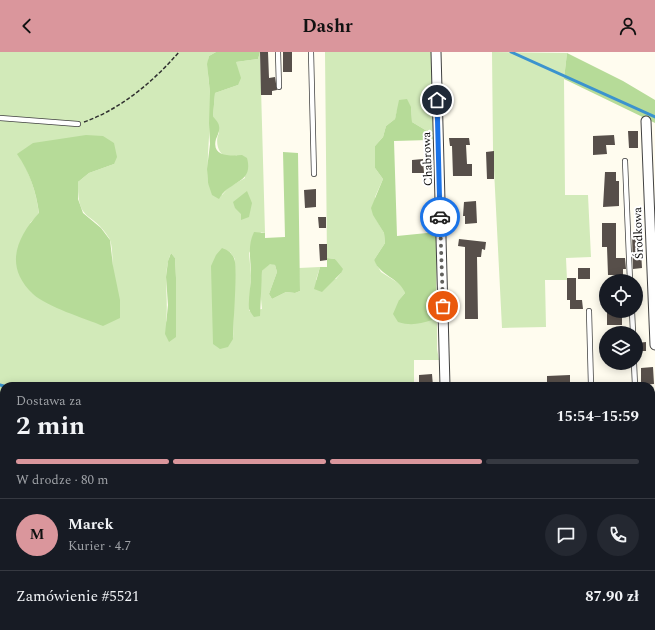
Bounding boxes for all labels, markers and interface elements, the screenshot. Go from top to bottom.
text: Dashr [302,13,353,40]
icon: back [16,15,38,37]
icon: person [617,15,639,37]
pin [420,83,454,117]
icon: home [426,89,448,111]
street label: Chabrowa [417,131,438,186]
courier [420,197,460,237]
icon: car [429,206,451,228]
street label: Środkowa [628,206,649,259]
map controls [599,274,643,370]
button: locate [599,274,643,318]
pin [426,289,460,323]
icon: bag [432,295,454,317]
button: layers [599,326,643,370]
text: Dostawa za [16,391,82,411]
text: 15:54–15:59 [556,405,639,428]
text: 2 min [16,406,85,446]
text: W drodze · 80 m [16,470,108,490]
text: Marek [68,513,114,536]
button: chat [545,514,587,556]
button: phone [597,514,639,556]
text: M [30,523,44,546]
text: Kurier · 4.7 [68,536,131,556]
text: Zamówienie #5521 [16,585,139,608]
text: 87.90 zł [585,585,639,608]

